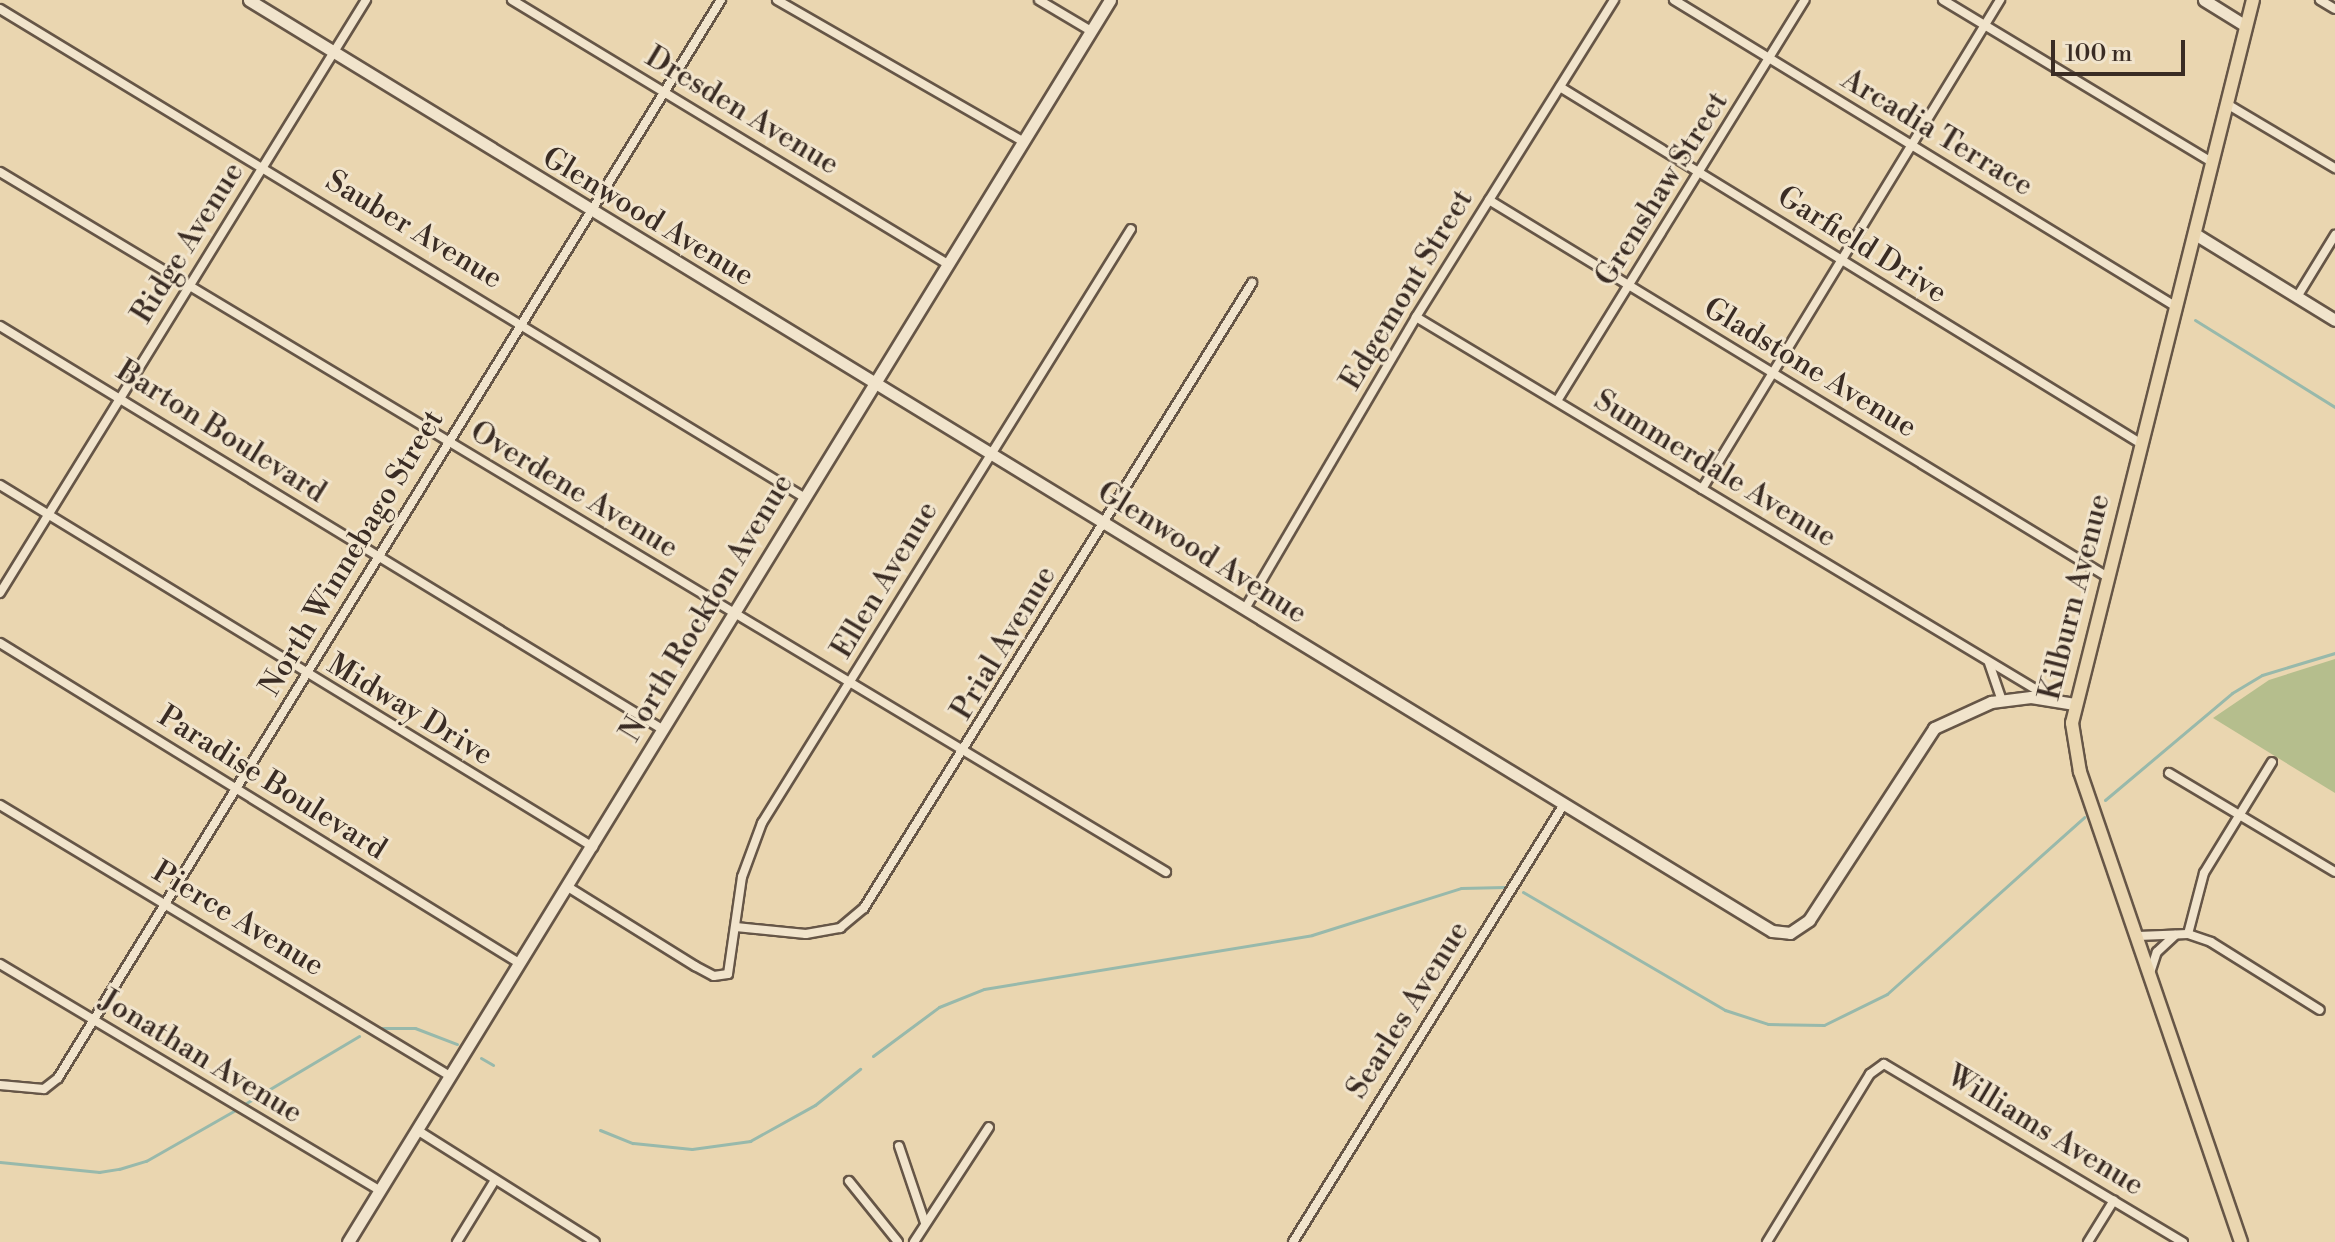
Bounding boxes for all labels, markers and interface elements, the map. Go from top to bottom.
scale bar [2055,24,2189,74]
street label: Dresden Avenue [639,39,845,183]
text: 100 m [2065,39,2132,69]
street label: Arcadia Terrace [1835,62,2039,204]
street label: Grenshaw Street [1588,85,1736,293]
street label: Glenwood Avenue [536,140,760,294]
street label: Ridge Avenue [124,156,252,330]
street label: Sauber Avenue [319,163,509,297]
street label: Garfield Drive [1771,179,1953,311]
street label: Edgemont Street [1333,183,1481,397]
street label: Gladstone Avenue [1697,290,1923,446]
street label: Barton Boulevard [110,353,332,511]
street label: Summerdale Avenue [1587,382,1843,556]
street label: North Winnebago Street [252,404,452,702]
street label: Overdene Avenue [464,414,684,566]
street label: North Rockton Avenue [613,468,801,748]
street label: Glenwood Avenue [1091,474,1313,632]
street label: Kilburn Avenue [2032,490,2118,704]
street label: Ellen Avenue [824,495,946,665]
street label: Prial Avenue [944,560,1064,726]
street label: Midway Drive [321,646,499,774]
street label: Paradise Boulevard [151,698,393,868]
street label: Pierce Avenue [146,854,330,984]
street label: Searles Avenue [1339,915,1477,1105]
street label: Jonathan Avenue [93,982,309,1132]
street label: Williams Avenue [1940,1058,2150,1204]

